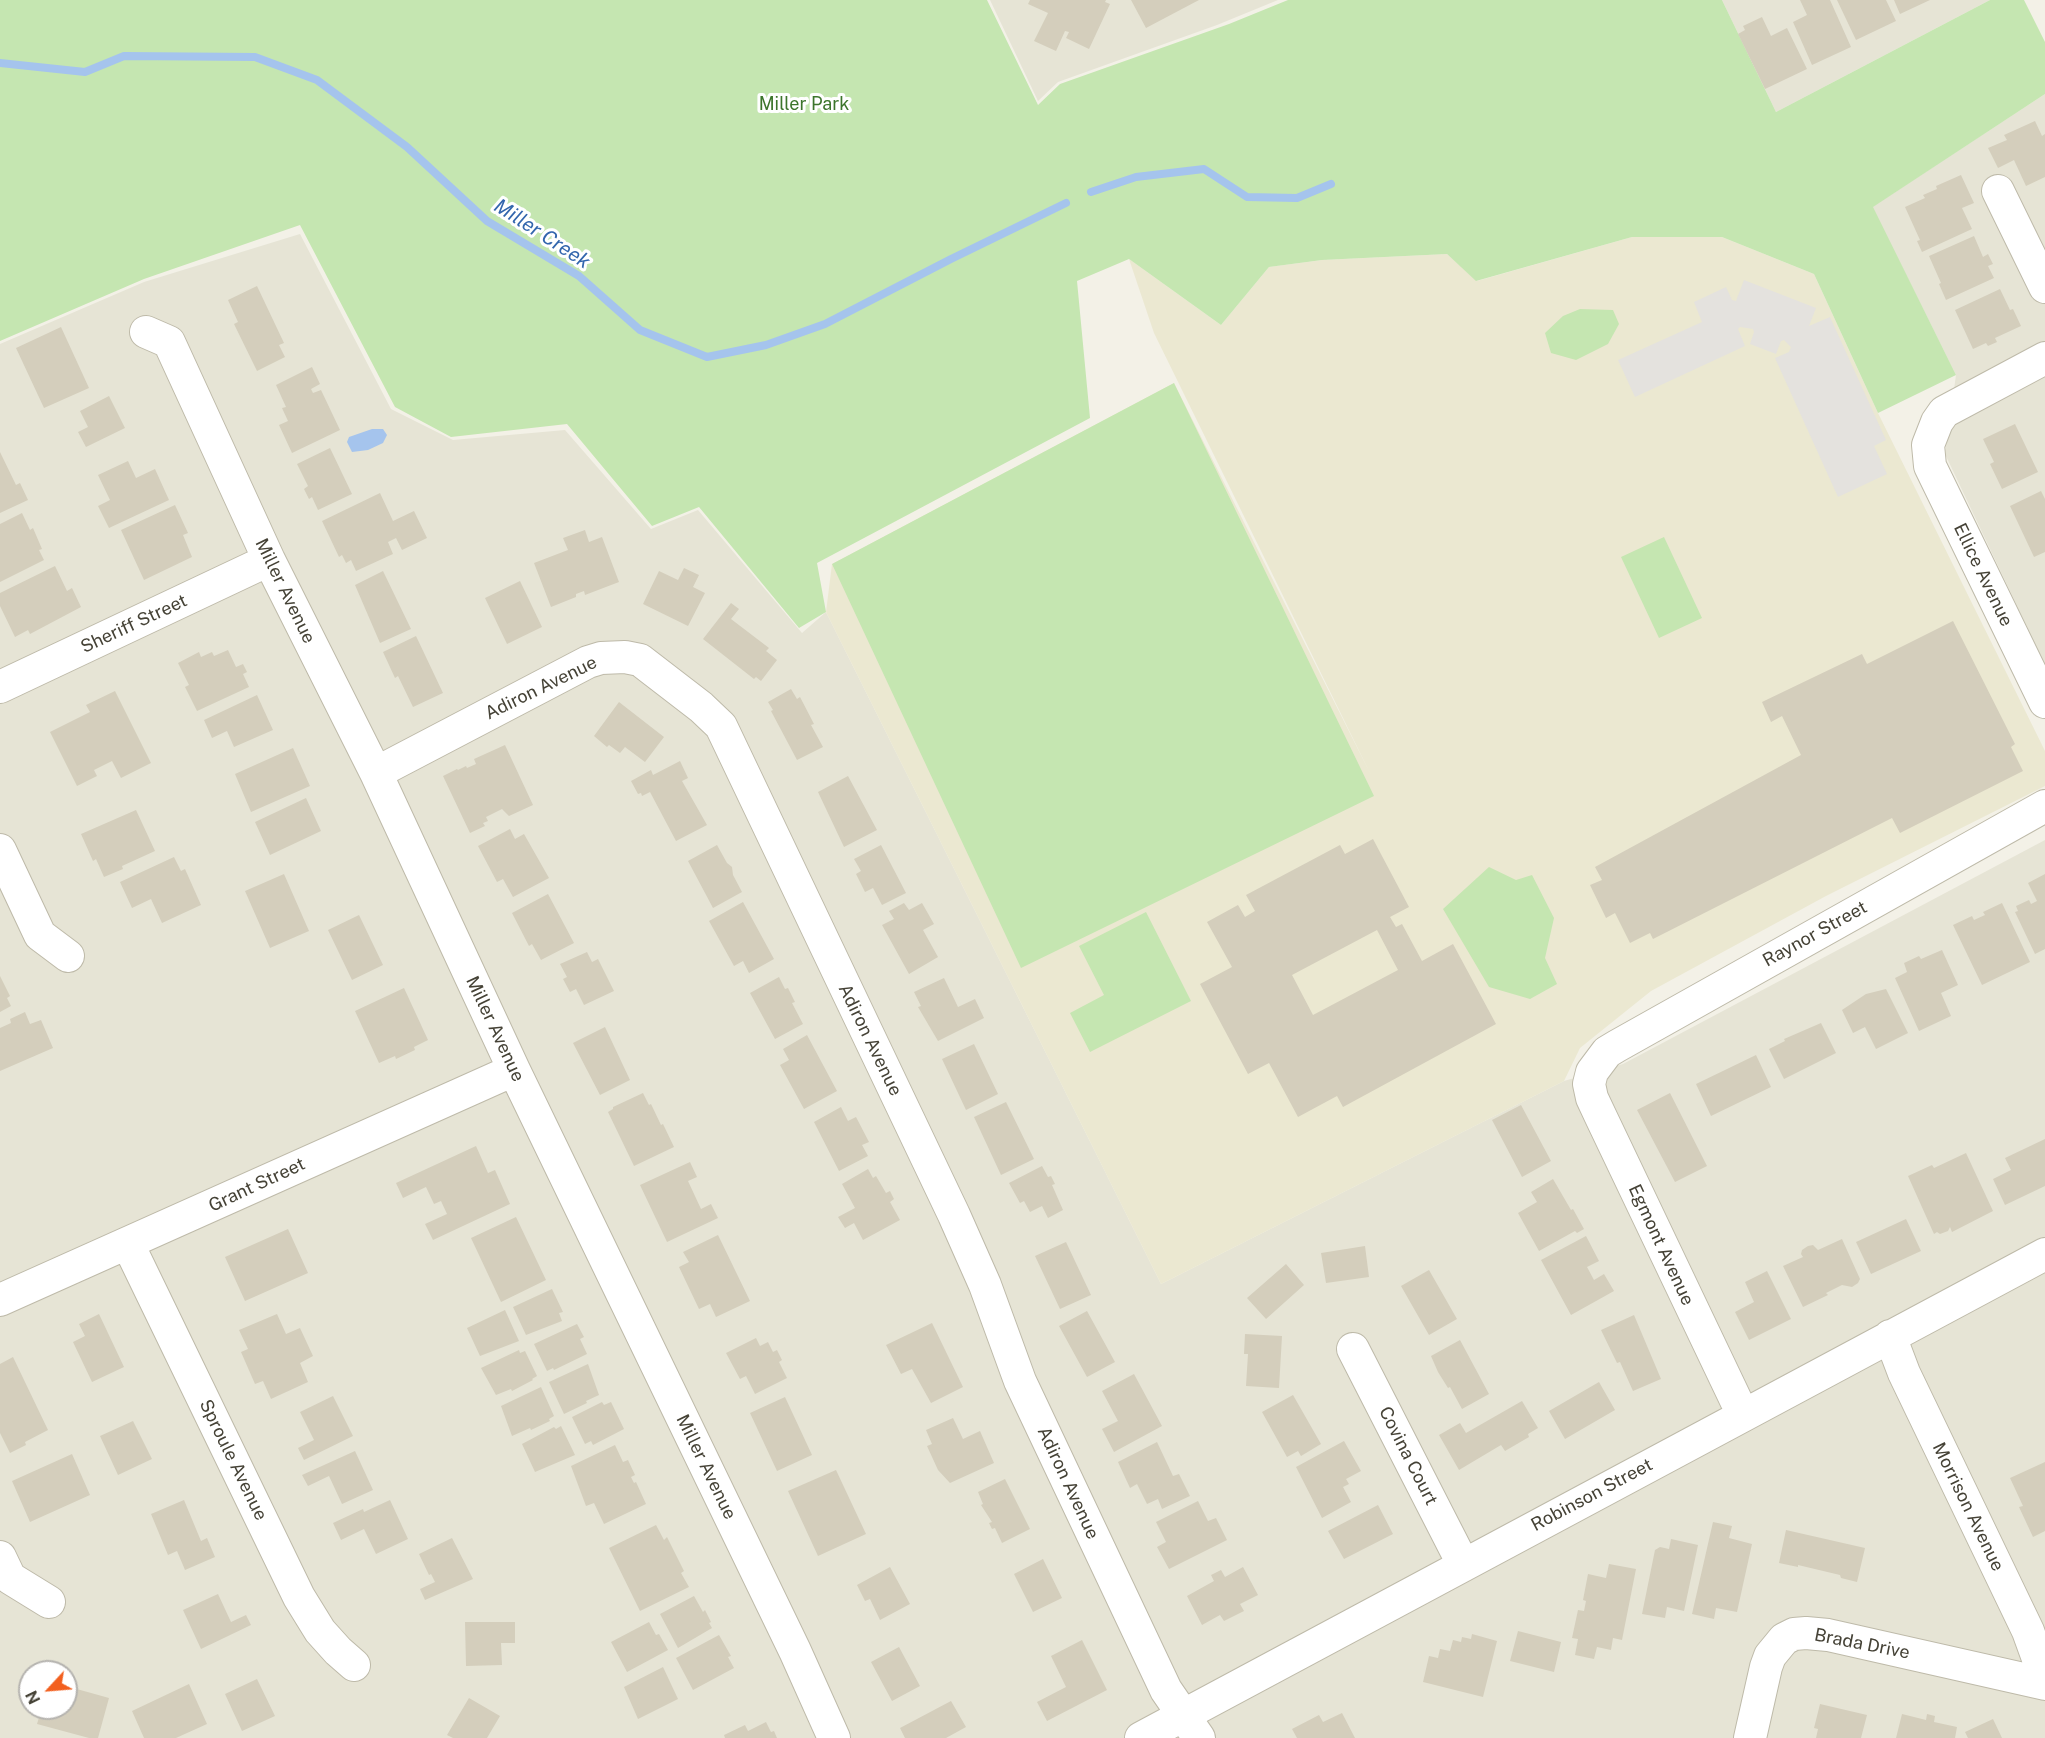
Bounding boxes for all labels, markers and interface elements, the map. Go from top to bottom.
park label: Miller Park [759,93,849,115]
water label: Miller Creek [489,194,595,274]
street label: Ellice Avenue [1949,520,2017,630]
street label: Miller Avenue [250,535,320,647]
street label: Sheriff Street [77,590,191,658]
street label: Adiron Avenue [482,652,600,724]
street label: Raynor Street [1759,896,1871,972]
street label: Miller Avenue [461,973,529,1085]
street label: Adiron Avenue [834,981,906,1099]
street label: Grant Street [205,1153,309,1217]
street label: Egmont Avenue [1624,1181,1698,1309]
street label: Sproule Avenue [194,1396,272,1524]
street label: Covina Court [1374,1403,1442,1509]
street label: Miller Avenue [671,1411,741,1523]
street label: Adiron Avenue [1033,1423,1103,1543]
street label: Morrison Avenue [1928,1439,2008,1575]
street label: Robinson Street [1528,1454,1656,1536]
street label: Brada Drive [1812,1624,1912,1664]
north arrow [18,1660,78,1720]
text: N [22,1687,44,1707]

